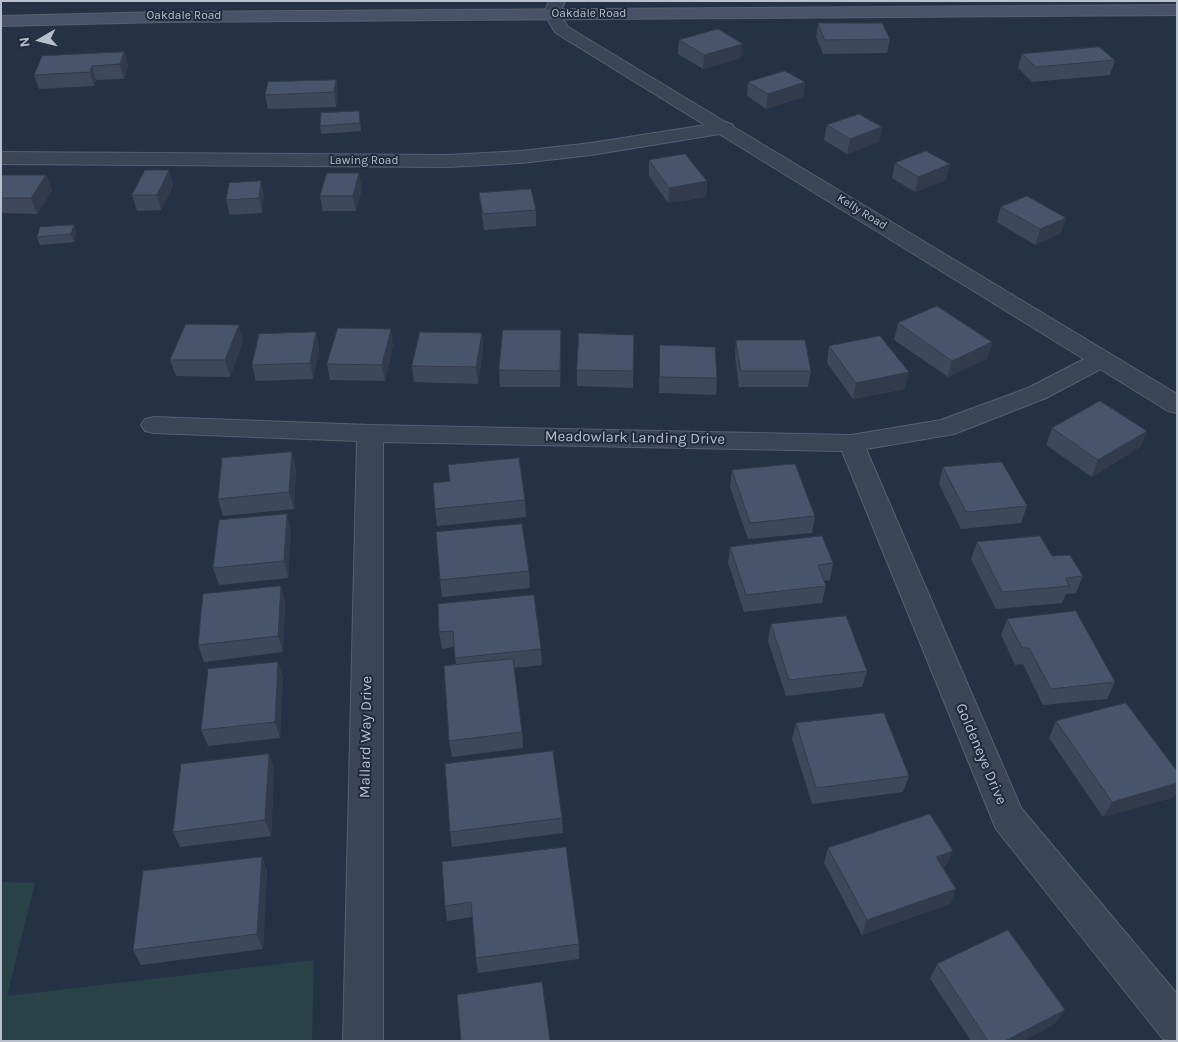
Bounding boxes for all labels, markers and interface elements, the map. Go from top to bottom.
street label: Oakdale Road [552,7,626,21]
street label: Oakdale Road [147,9,221,23]
north arrow [15,15,65,65]
text: N [16,36,34,48]
street label: Lawing Road [330,154,398,168]
street label: Kelly Road [834,191,890,233]
street label: Meadowlark Landing Drive [545,427,725,449]
street label: Mallard Way Drive [356,676,376,798]
street label: Goldeneye Drive [951,700,1011,808]

